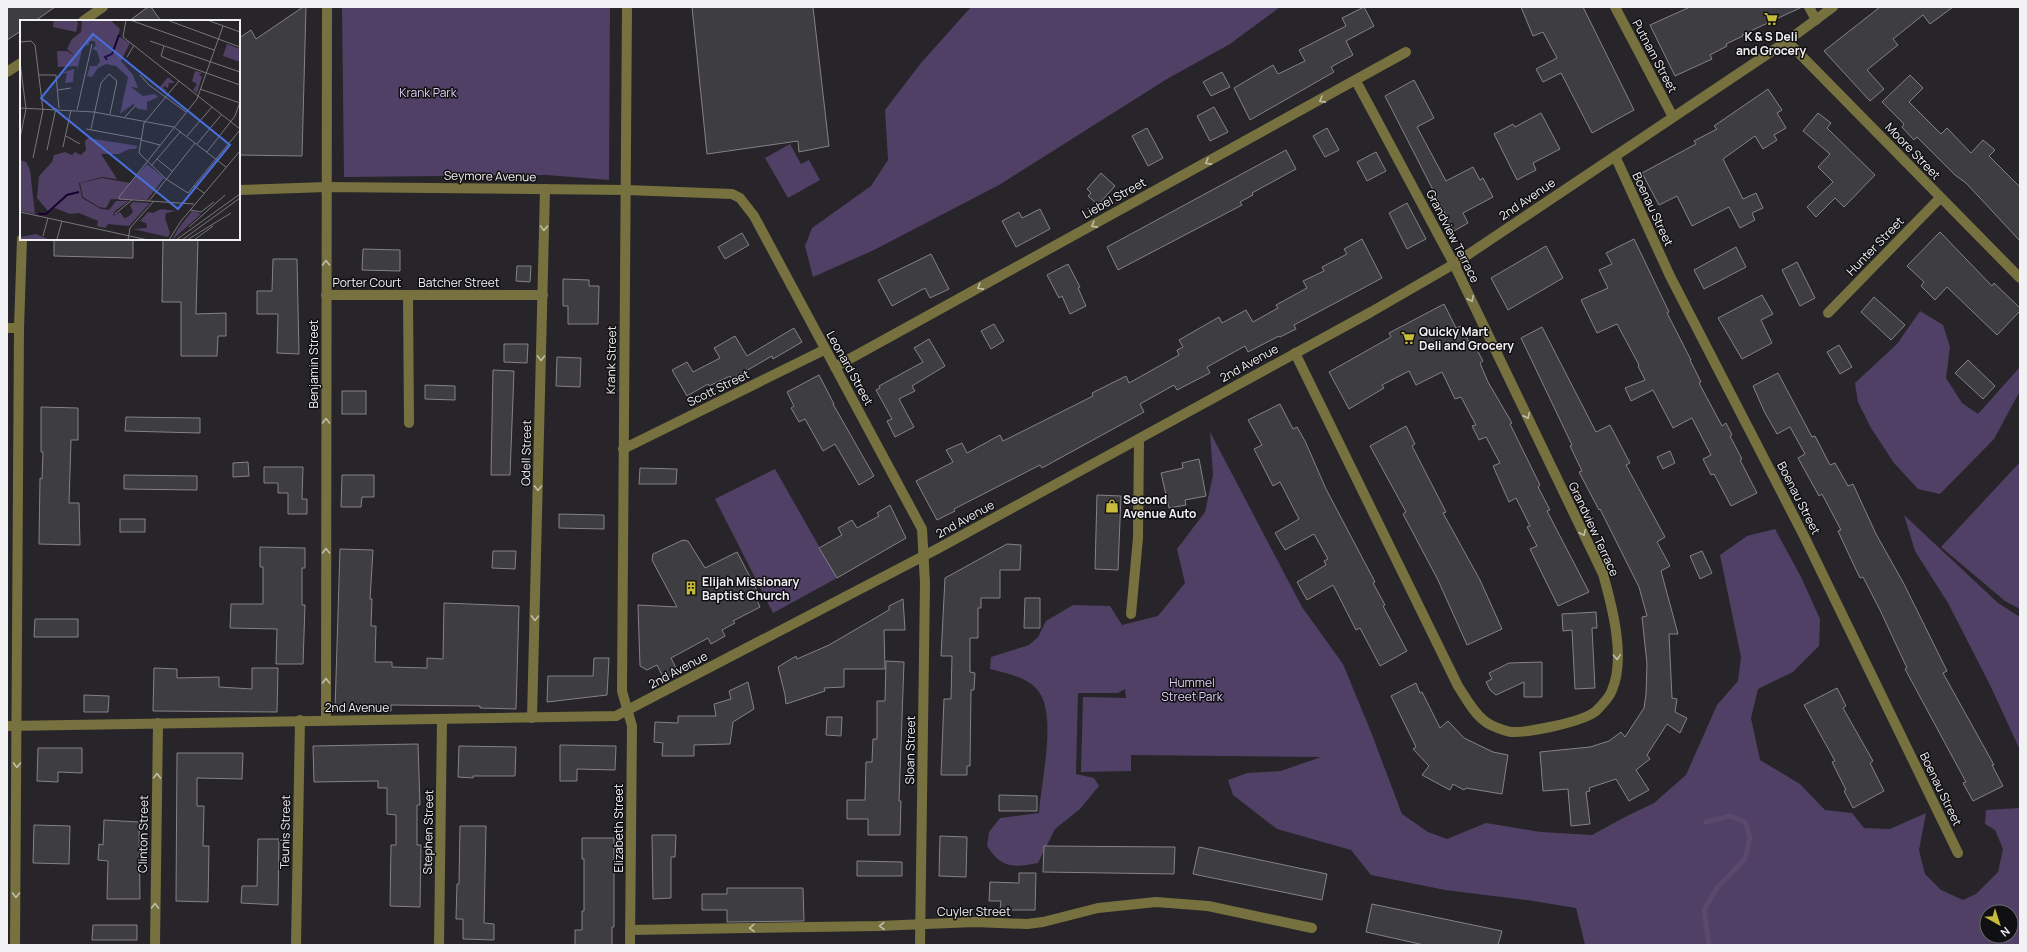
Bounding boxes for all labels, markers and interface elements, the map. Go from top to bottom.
supermarket icon: K & S Deli and Grocery [1763,11,1779,27]
street label: Putnam Street [1629,16,1682,96]
inset map [20,20,240,240]
place label: K & S Deli and Grocery [1736,28,1806,59]
park label: Krank Park [399,84,458,101]
one-way arrow [1319,95,1326,102]
street label: Moore Street [1881,119,1945,183]
one-way arrow [1205,157,1212,165]
street label: Seymore Avenue [444,167,536,185]
street label: Boenau Street [1628,169,1678,249]
street label: Liebel Street [1079,173,1149,223]
street label: 2nd Avenue [1495,174,1559,224]
street label: Grandview Terrace [1422,186,1484,286]
street label: Hunter Street [1842,213,1908,279]
one-way arrow [1091,220,1098,227]
one-way arrow [540,225,548,231]
one-way arrow [322,260,330,266]
street label: Porter Court [333,274,402,291]
street label: Batcher Street [418,274,500,291]
one-way arrow [977,282,984,290]
one-way arrow [1466,295,1474,302]
street label: Benjamin Street [305,319,322,408]
place label: Quicky Mart Deli and Grocery [1419,323,1514,354]
street label: Krank Street [602,325,620,394]
street label: Leonard Street [822,328,878,409]
supermarket icon: Quicky Mart Deli and Grocery [1400,330,1416,346]
street label: 2nd Avenue [1217,340,1281,386]
one-way arrow [537,355,545,361]
street label: Scott Street [684,365,752,410]
one-way arrow [1522,412,1530,419]
one-way arrow [322,418,330,424]
street label: Odell Street [517,420,535,486]
street label: Boenau Street [1773,459,1825,538]
street label: Grandview Terrace [1565,479,1623,579]
one-way arrow [534,485,542,491]
place label: Second Avenue Auto [1123,491,1196,522]
street label: 2nd Avenue [933,496,997,542]
shop icon: Second Avenue Auto [1104,498,1120,514]
one-way arrow [1578,529,1586,537]
one-way arrow [322,548,330,554]
place label: Elijah Missionary Baptist Church [702,573,799,604]
building icon: Elijah Missionary Baptist Church [683,580,699,596]
one-way arrow [530,615,539,621]
street label: 2nd Avenue [646,647,710,693]
one-way arrow [1613,654,1622,660]
park label: Hummel Street Park [1161,674,1224,705]
one-way arrow [322,678,330,684]
street label: 2nd Avenue [325,699,389,716]
street label: Sloan Street [901,715,919,785]
street label: Boenau Street [1916,749,1966,829]
one-way arrow [13,762,21,768]
one-way arrow [153,773,161,779]
street label: Elizabeth Street [610,783,627,872]
street label: Stephen Street [419,789,437,874]
street label: Clinton Street [134,795,152,873]
street label: Teunis Street [276,795,294,869]
one-way arrow [12,892,20,898]
one-way arrow [151,903,159,909]
street label: Cuyler Street [937,903,1011,920]
north arrow [1979,904,2019,944]
one-way arrow [879,922,885,930]
one-way arrow [749,924,755,932]
text: N [1998,924,2013,941]

